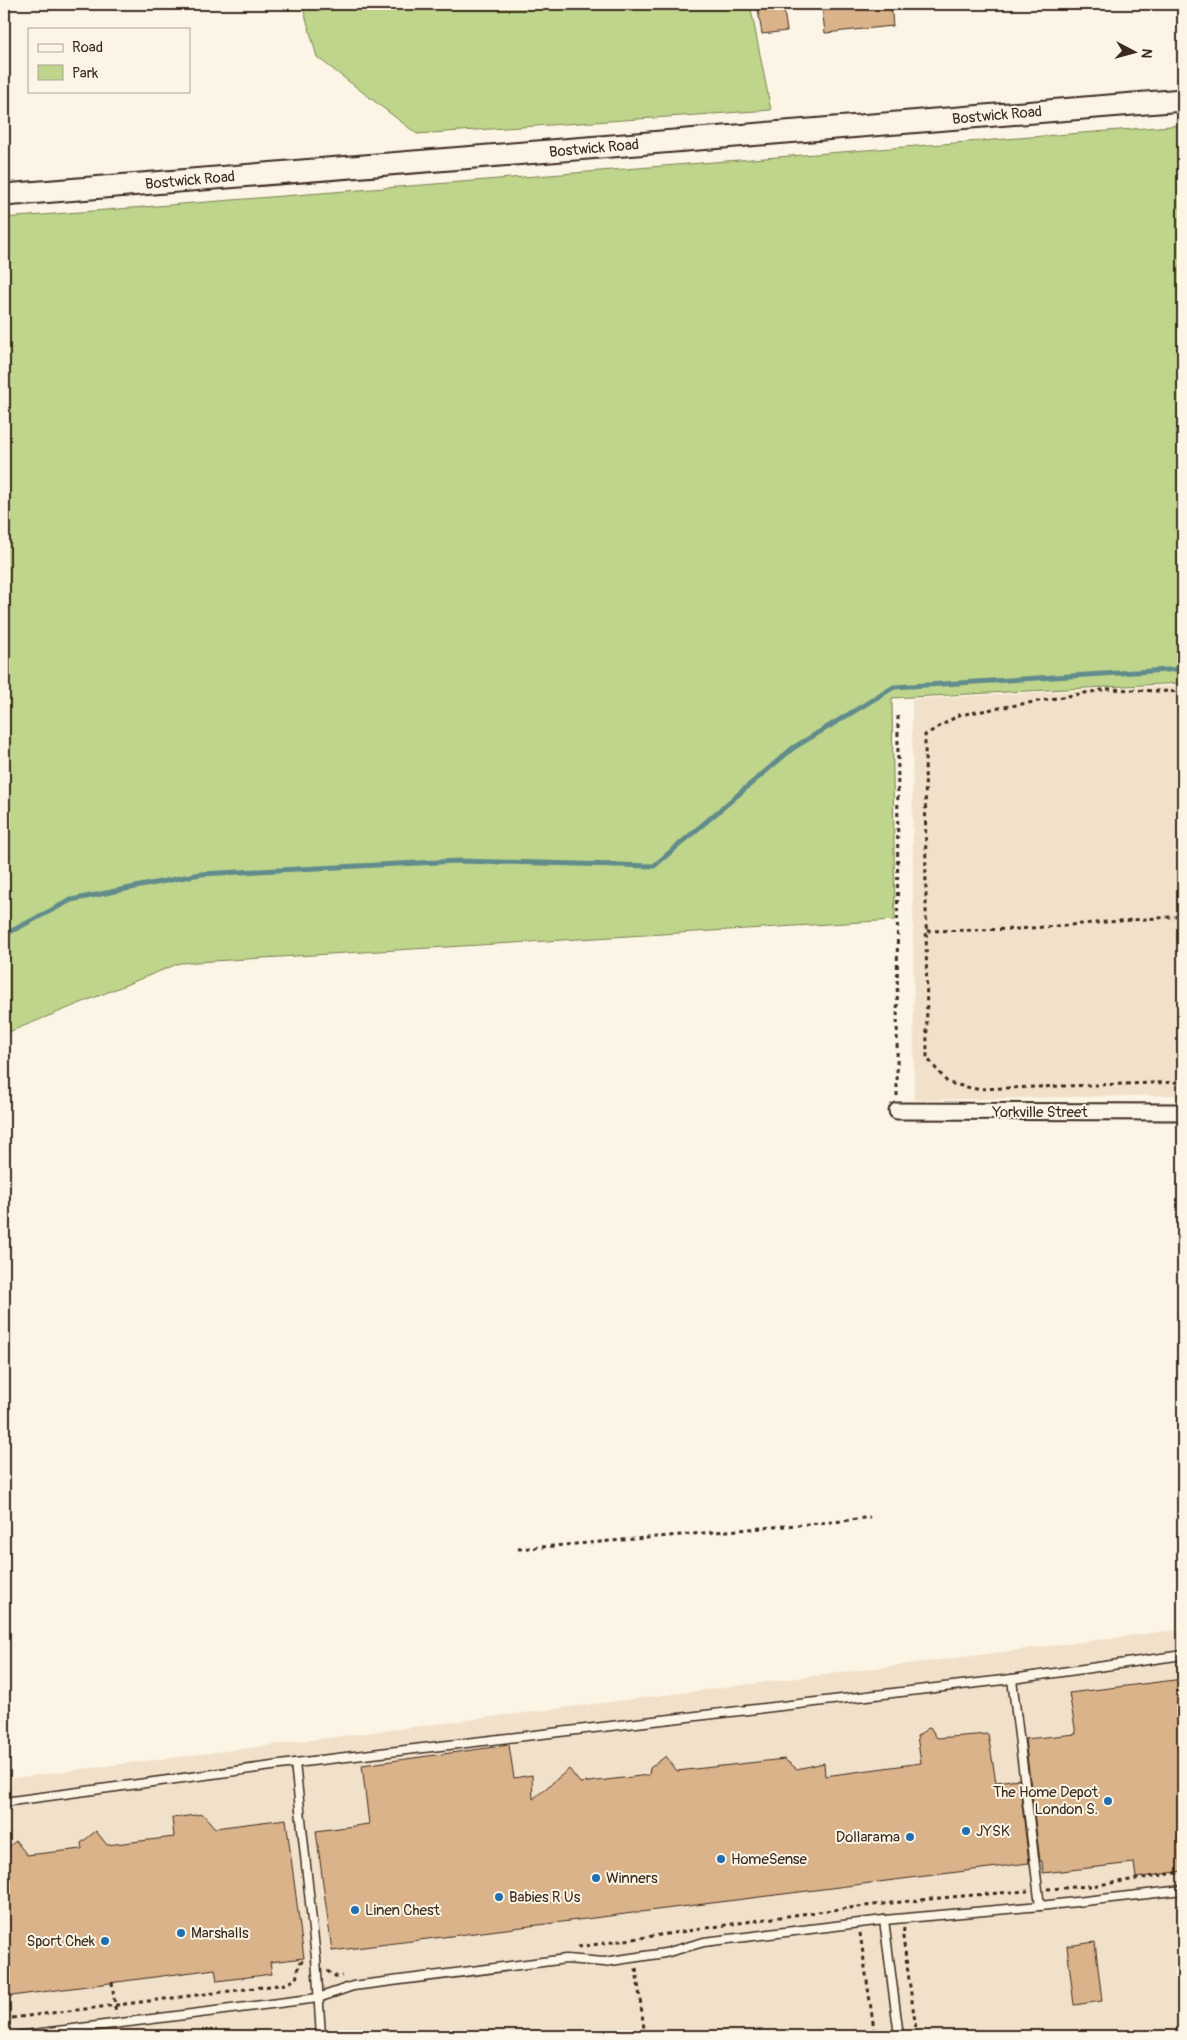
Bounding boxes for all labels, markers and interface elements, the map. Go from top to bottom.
legend [28,28,190,92]
north arrow [1110,28,1160,78]
text: Road [72,38,103,57]
text: N [1137,48,1155,59]
text: Park [72,64,99,83]
street label: Bostwick Road [951,102,1043,129]
street label: Bostwick Road [548,135,640,162]
street label: Bostwick Road [144,167,236,194]
street label: Yorkville Street [992,1103,1088,1122]
place label: The Home Depot London S. [993,1783,1099,1819]
marker: The Home Depot London S. [1102,1795,1114,1807]
place label: JYSK [976,1822,1010,1841]
marker: JYSK [960,1825,972,1837]
place label: Dollarama [836,1828,900,1847]
marker: Dollarama [904,1831,916,1843]
place label: HomeSense [731,1850,808,1869]
marker: HomeSense [715,1853,727,1865]
place label: Winners [606,1869,658,1888]
marker: Winners [590,1872,602,1884]
place label: Babies R Us [509,1888,581,1907]
marker: Babies R Us [493,1891,505,1903]
place label: Linen Chest [365,1901,441,1920]
marker: Linen Chest [349,1904,361,1916]
place label: Marshalls [191,1924,249,1943]
marker: Marshalls [175,1927,187,1939]
place label: Sport Chek [27,1932,96,1951]
marker: Sport Chek [99,1935,111,1947]

